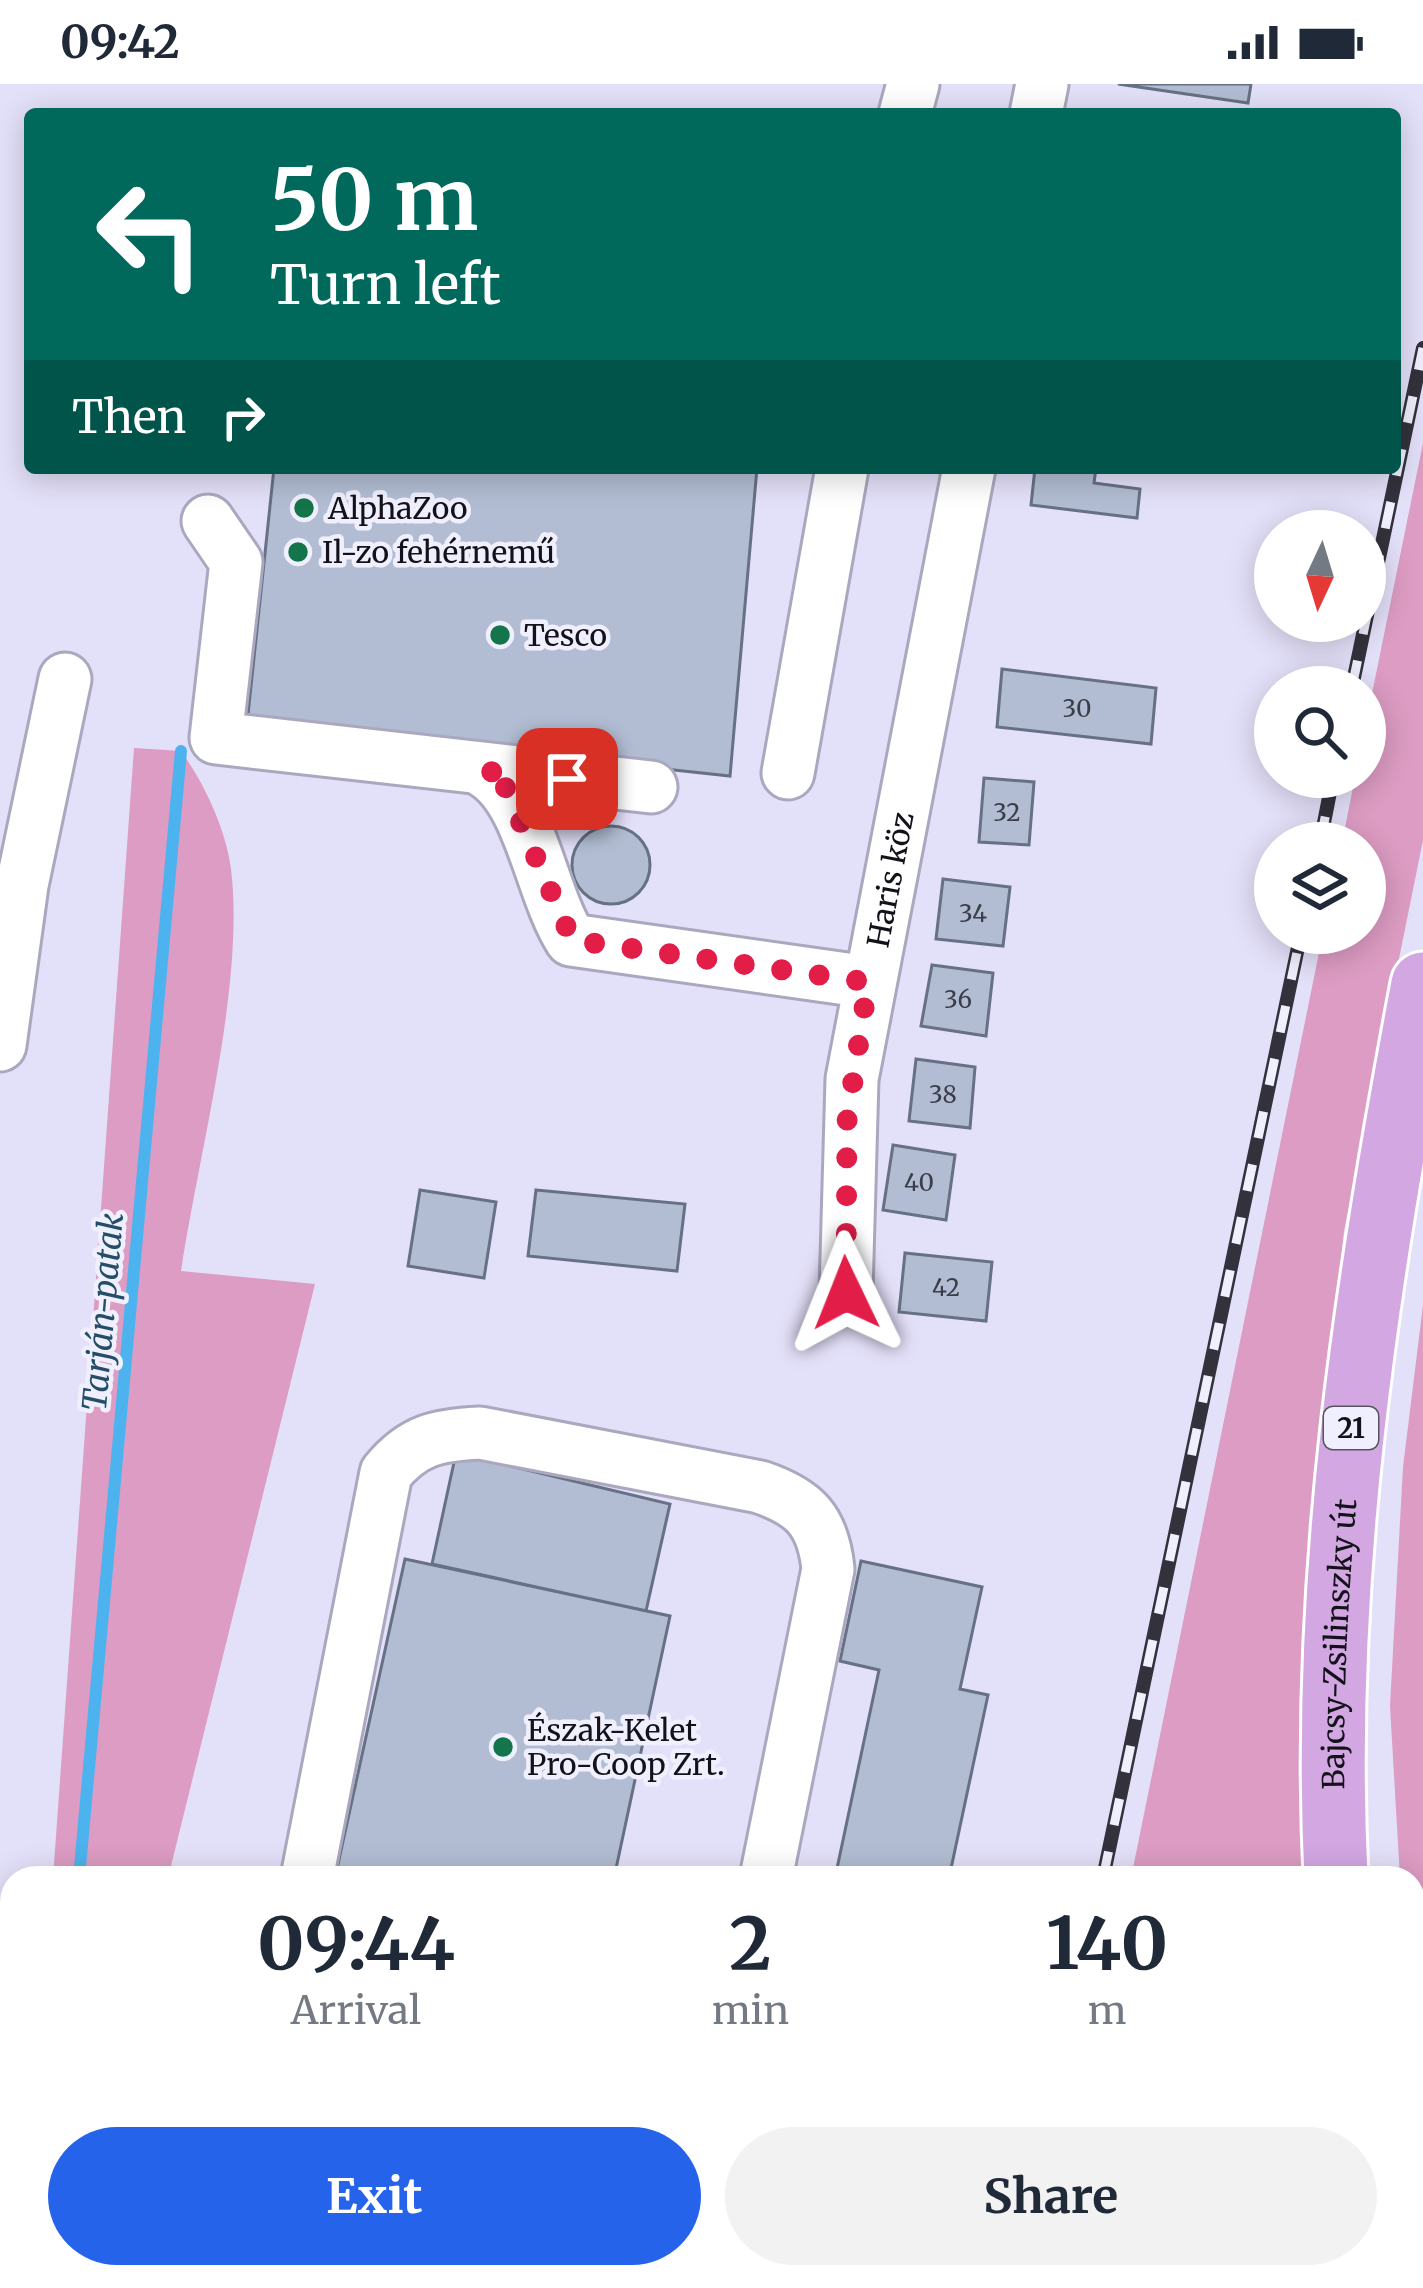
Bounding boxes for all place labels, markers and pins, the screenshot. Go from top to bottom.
place label: AlphaZoo [327,489,468,527]
marker: AlphaZoo [291,495,317,521]
place label: Il-zo fehérnemű [322,533,555,571]
marker: Il-zo fehérnemű [285,539,311,565]
place label: Tesco [524,616,607,654]
marker: Tesco [487,622,513,648]
pin [516,728,618,830]
place label: Észak-Kelet Pro-Coop Zrt. [527,1711,725,1783]
marker: Észak-Kelet Pro-Coop Zrt. [490,1734,516,1760]

